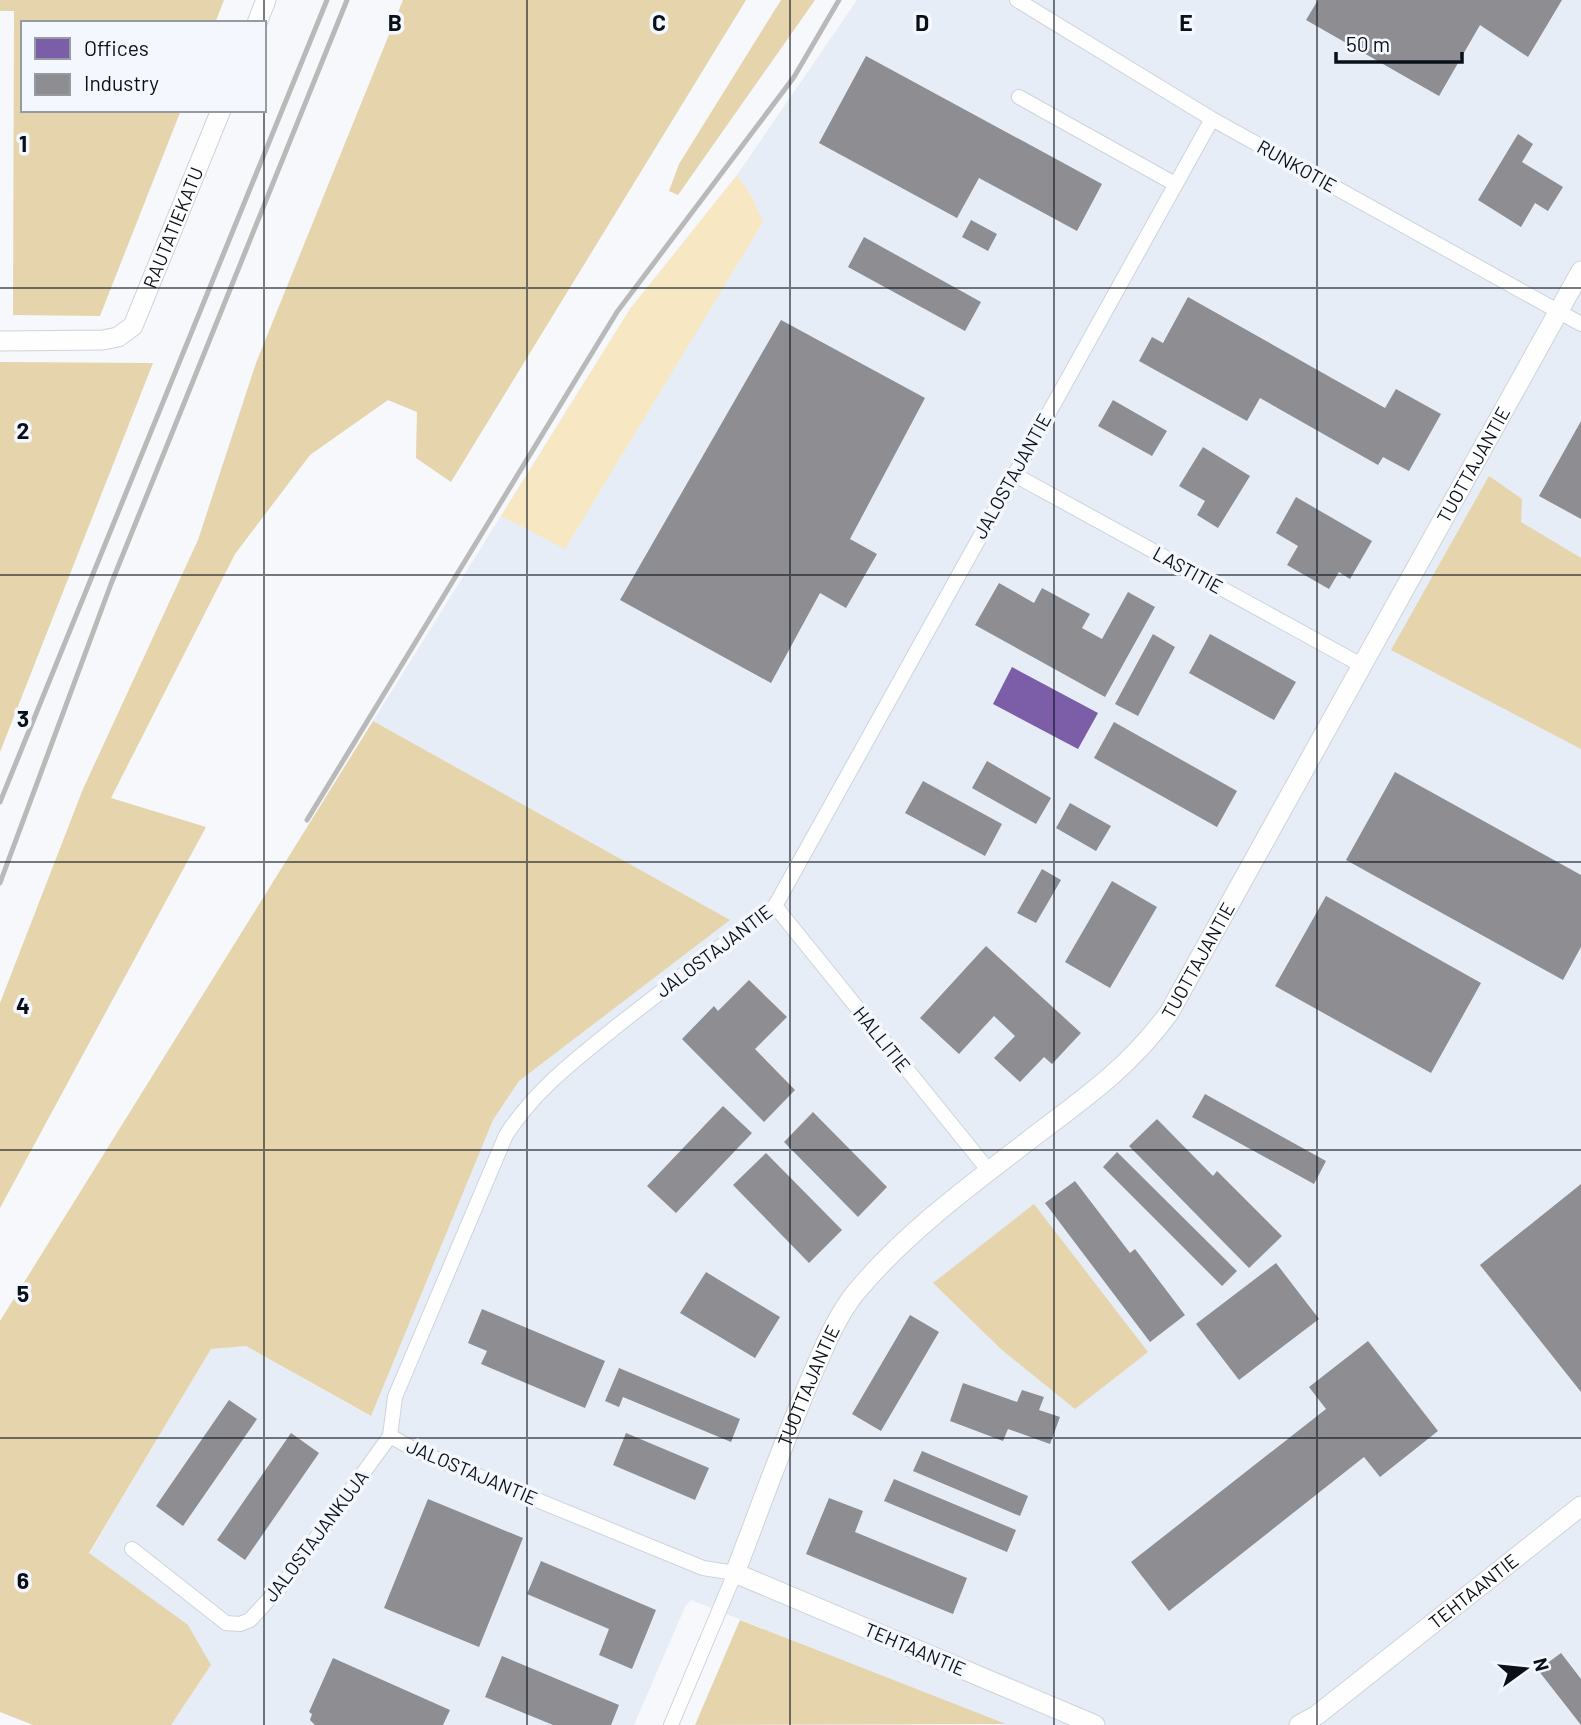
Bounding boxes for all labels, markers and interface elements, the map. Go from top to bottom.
text: B [388,8,402,36]
text: C [652,8,666,36]
text: D [915,8,929,36]
text: E [1179,8,1193,36]
legend [21,21,266,112]
scale bar [1336,21,1462,65]
text: 50 m [1346,31,1390,56]
text: Offices [84,35,149,60]
text: Industry [84,70,159,95]
text: 1 [19,129,27,157]
street label: RUNKOTIE [1254,134,1341,197]
street label: RAUTATIEKATU [138,164,208,292]
street label: TUOTTAJANTIE [1431,402,1514,527]
street label: JALOSTAJANTIE [968,409,1055,542]
text: 2 [17,416,29,444]
street label: LASTITIE [1149,541,1227,598]
text: 3 [17,704,29,732]
street label: TUOTTAJANTIE [1156,898,1239,1022]
street label: JALOSTAJANTIE [651,899,776,1002]
text: 4 [16,991,30,1019]
street label: HALLITIE [849,1001,916,1076]
text: 5 [17,1279,29,1307]
street label: TUOTTAJANTIE [772,1321,844,1449]
street label: JALOSTAJANTIE [403,1434,541,1509]
street label: JALOSTAJANKUJA [259,1465,373,1606]
street label: TEHTAANTIE [1424,1548,1522,1633]
text: 6 [17,1566,29,1594]
street label: TEHTAANTIE [861,1617,969,1680]
north arrow [1490,1634,1560,1704]
text: N [1529,1655,1555,1674]

